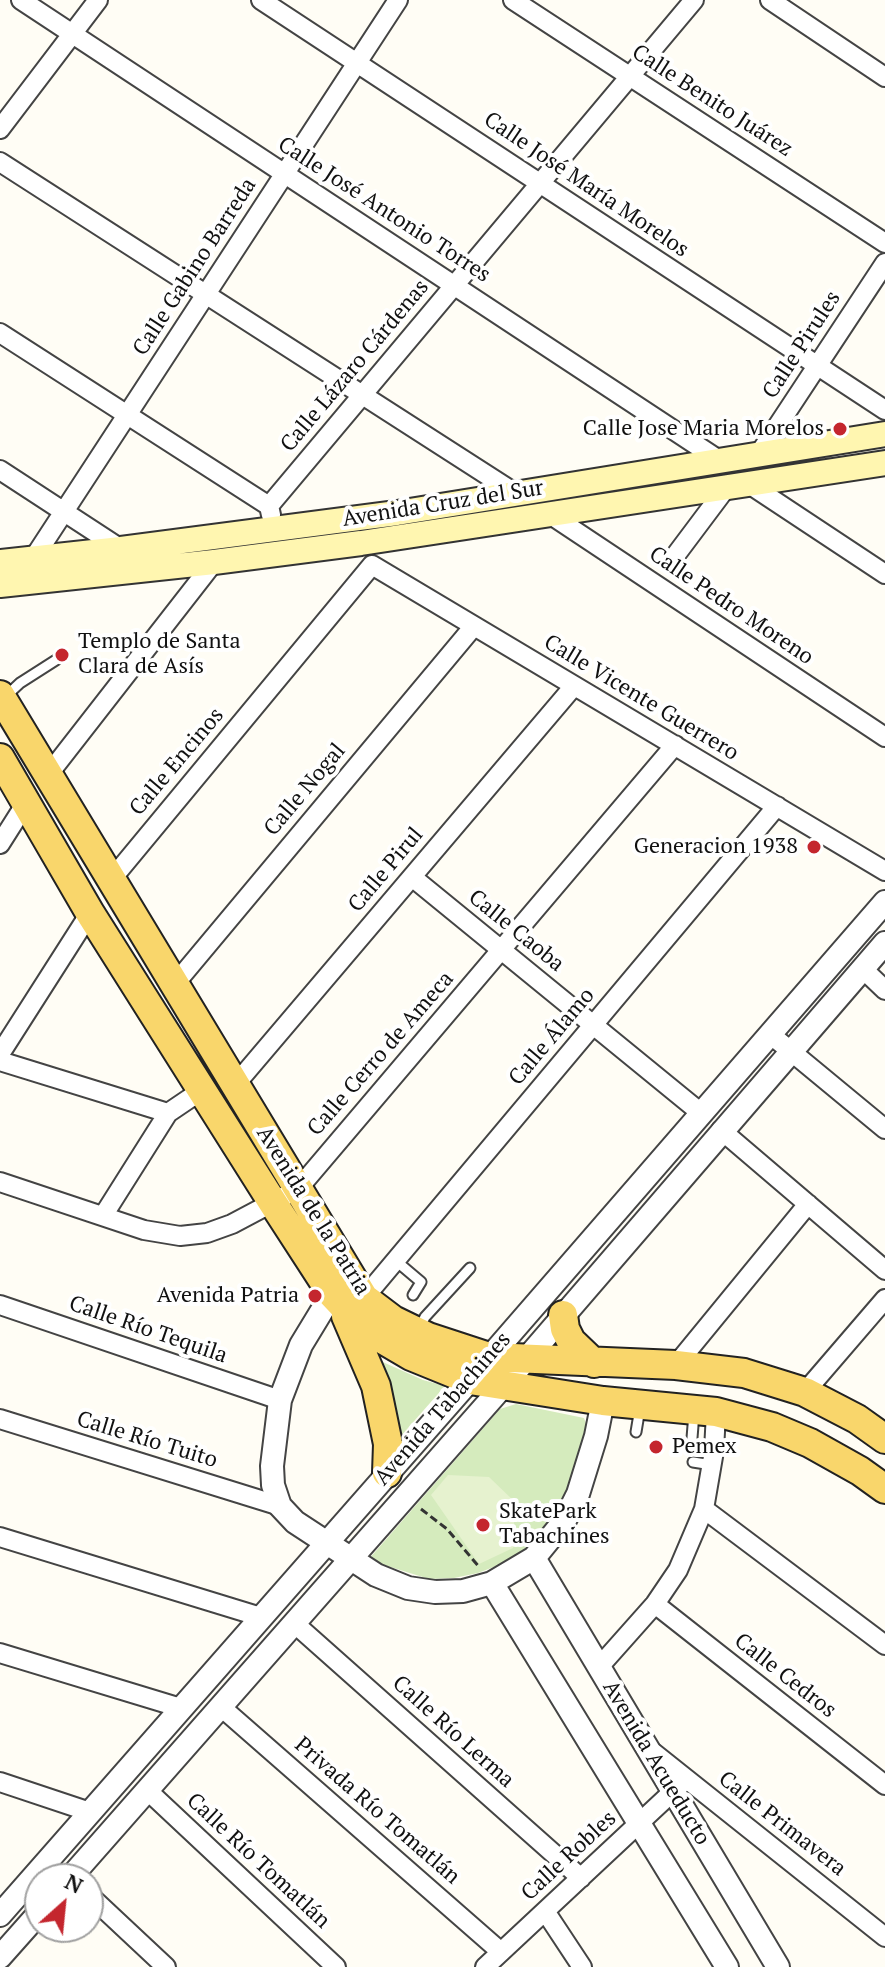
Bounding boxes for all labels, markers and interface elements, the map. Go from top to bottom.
street label: Calle Benito Juárez [627,39,797,163]
street label: Calle José María Morelos [479,107,693,263]
street label: Calle José Antonio Torres [273,131,495,289]
street label: Calle Gabino Barreda [128,173,262,361]
street label: Calle Lázaro Cárdenas [275,275,435,457]
street label: Calle Pirules [757,286,847,404]
place label: Calle Jose Maria Morelos [583,416,824,442]
marker: Calle Jose Maria Morelos [831,420,849,438]
street label: Avenida Cruz del Sur [341,475,545,533]
street label: Calle Pedro Moreno [644,541,818,671]
place label: Templo de Santa Clara de Asís [78,629,241,680]
street label: Calle Vicente Guerrero [539,629,743,767]
marker: Templo de Santa Clara de Asís [53,646,71,664]
street label: Calle Encinos [124,703,230,821]
street label: Calle Nogal [259,738,351,842]
street label: Calle Pirul [343,822,429,918]
place label: Generacion 1938 [634,834,798,860]
marker: Generacion 1938 [805,838,823,856]
street label: Calle Caoba [463,884,569,978]
street label: Calle Cerro de Ameca [302,966,460,1142]
street label: Calle Álamo [504,983,600,1091]
street label: Avenida de la Patria [250,1122,376,1300]
place label: Avenida Patria [157,1283,299,1309]
marker: Avenida Patria [306,1287,324,1305]
street label: Calle Río Tequila [65,1291,231,1369]
street label: Avenida Tabachines [369,1327,517,1491]
street label: Calle Río Tuito [74,1406,220,1474]
place label: Pemex [672,1434,737,1460]
marker: Pemex [647,1438,665,1456]
place label: SkatePark Tabachines [499,1499,610,1550]
marker: SkatePark Tabachines [474,1516,492,1534]
street label: Calle Cedros [729,1628,841,1724]
street label: Calle Río Lerma [387,1670,519,1794]
street label: Avenida Acueducto [596,1676,716,1850]
street label: Privada Río Tomatlán [289,1732,465,1890]
street label: Calle Primavera [713,1766,851,1882]
street label: Calle Río Tomatlán [181,1788,335,1934]
street label: Calle Robles [516,1805,622,1907]
north arrow [24,1863,104,1943]
text: N [60,1866,88,1900]

